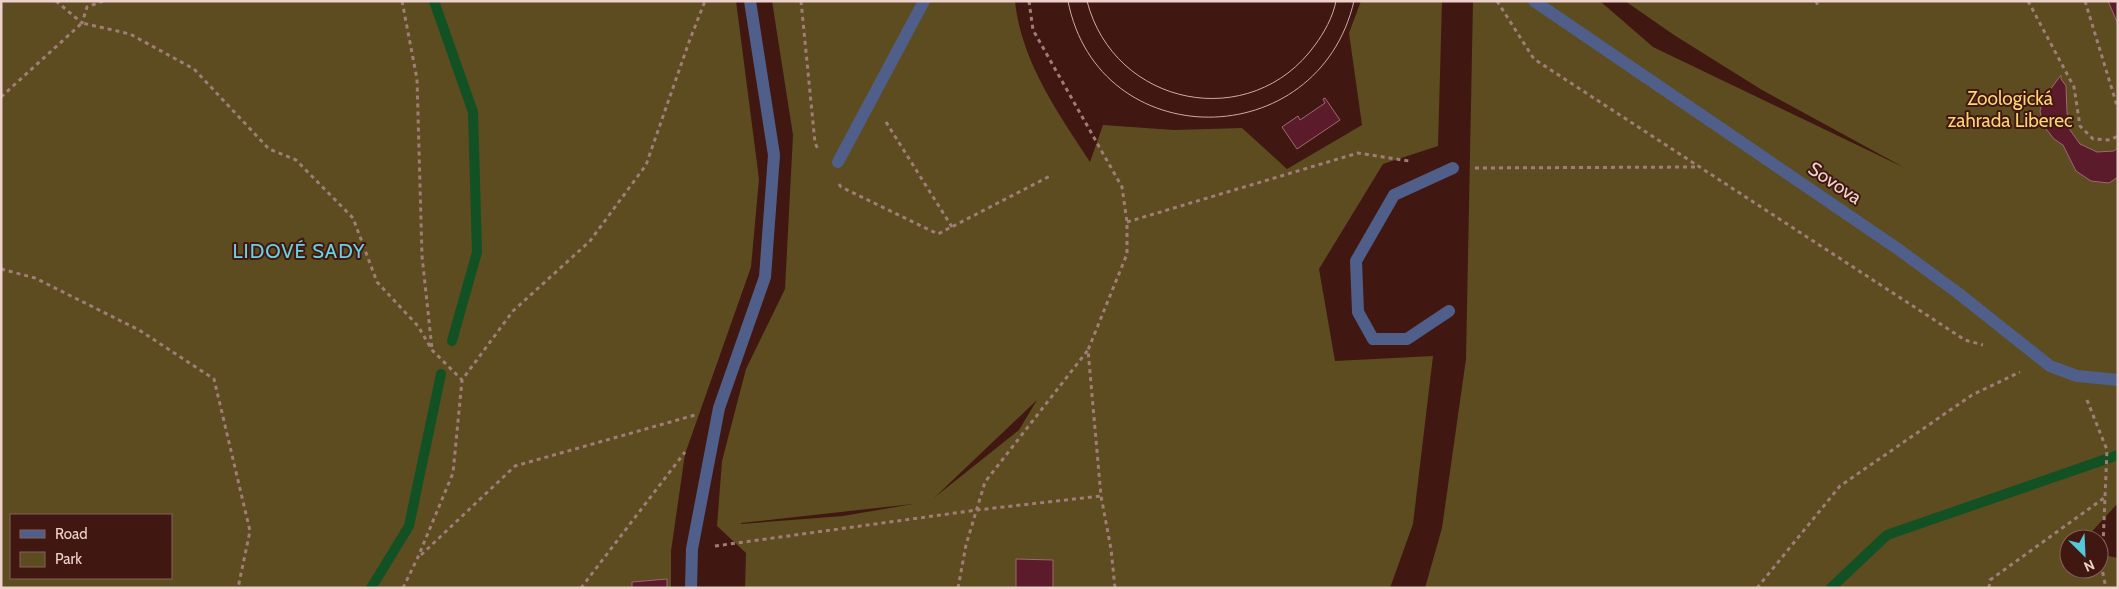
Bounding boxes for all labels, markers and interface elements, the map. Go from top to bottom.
park label: Zoologická zahrada Liberec [1947,87,2073,132]
street label: Sovova [1804,157,1866,209]
district label: LIDOVÉ SADY [233,239,365,263]
legend [10,514,172,579]
text: Road [55,525,88,543]
north arrow [2059,529,2109,579]
text: Park [55,550,82,568]
text: N [2081,556,2097,576]

